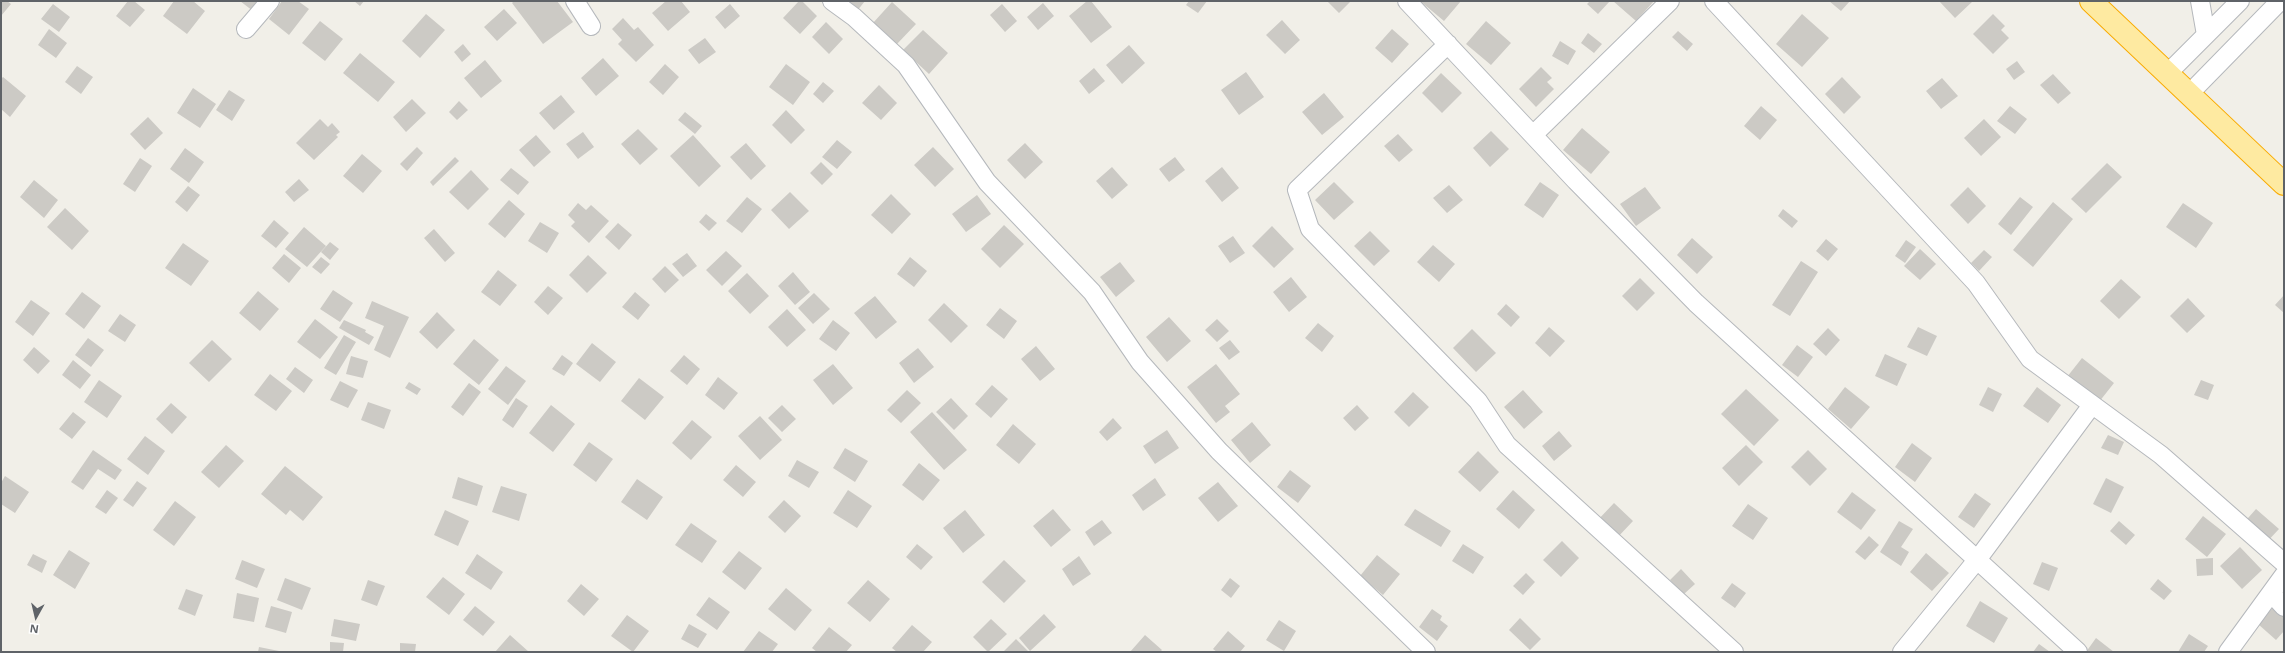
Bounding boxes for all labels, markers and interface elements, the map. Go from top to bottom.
north arrow [16,597,56,637]
text: N [29,621,40,637]

